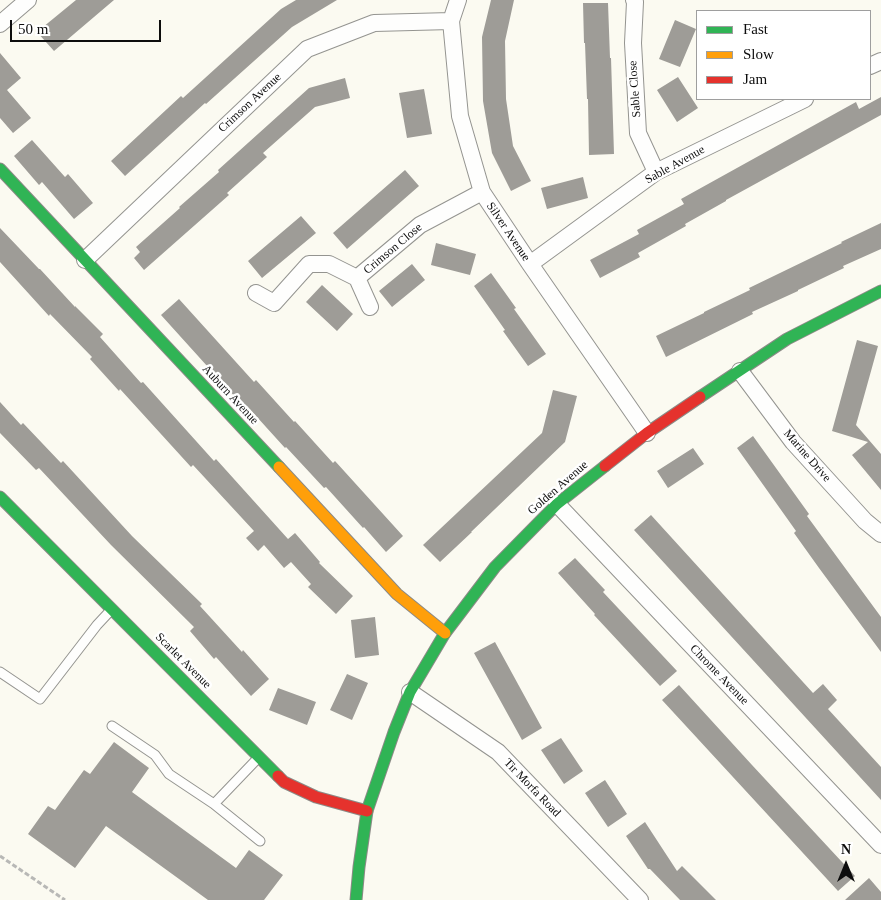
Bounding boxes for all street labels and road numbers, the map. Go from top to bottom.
street label: Sable Close [626,60,644,118]
street label: Crimson Avenue [216,70,284,136]
street label: Sable Avenue [643,143,707,187]
street label: Silver Avenue [483,200,533,264]
street label: Crimson Close [361,220,425,278]
street label: Auburn Avenue [199,362,261,428]
street label: Marine Drive [780,427,834,485]
street label: Golden Avenue [525,458,591,518]
street label: Scarlet Avenue [152,630,214,692]
street label: Chrome Avenue [687,642,751,708]
street label: Tir Morfa Road [501,756,563,820]

